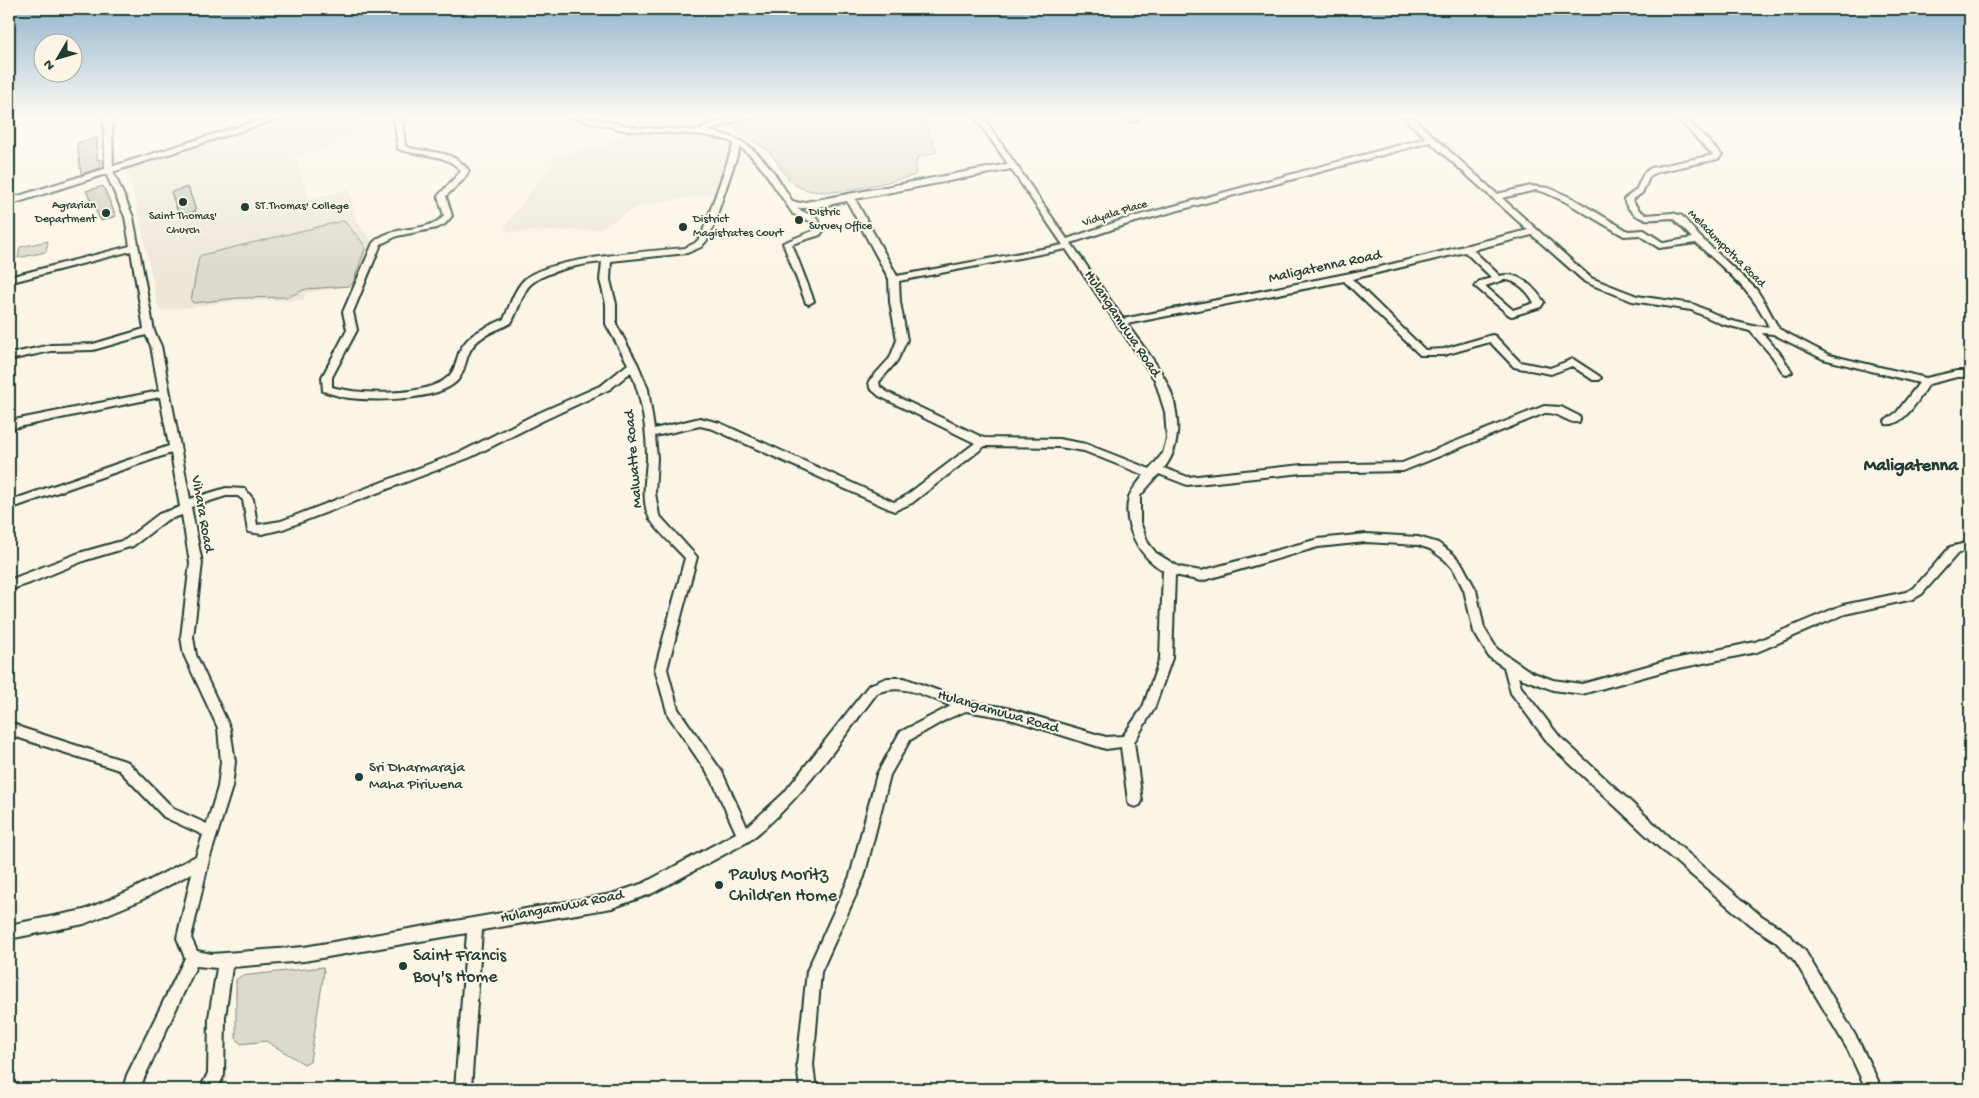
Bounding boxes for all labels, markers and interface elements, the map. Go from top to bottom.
north arrow [32,32,82,82]
text: N [40,56,59,73]
marker: Saint Thomas' Church [177,196,189,208]
street label: Vidyala Place [1080,197,1150,231]
place label: Agrarian Department [34,199,97,227]
place label: ST.Thomas' College [255,200,350,214]
marker: ST.Thomas' College [239,201,251,213]
place label: DIstric Survey Office [808,206,873,234]
marker: Agrarian Department [100,207,112,219]
street label: Meladumpotha Road [1684,207,1768,291]
place label: Saint Thomas' Church [149,210,217,238]
place label: District Magistrates Court [692,213,785,241]
marker: DIstric Survey Office [793,214,805,226]
marker: District Magistrates Court [677,221,689,233]
street label: Maligatenna Road [1267,246,1384,288]
street label: Hulangamuwa Road [1080,267,1165,382]
street label: Malwatte Road [621,408,647,509]
district label: Maligatenna [1864,456,1959,477]
street label: Vihara Road [186,473,218,555]
street label: Hulangamuwa Road [935,686,1062,738]
place label: Sri Dharmaraja Maha Piriwena [369,759,466,794]
marker: Sri Dharmaraja Maha Piriwena [353,771,365,783]
place label: Paulus Moritz Children Home [728,865,838,907]
marker: Paulus Moritz Children Home [713,879,725,891]
street label: Hulangamuwa Road [499,886,626,928]
place label: Saint Francis Boy's Home [412,946,508,988]
marker: Saint Francis Boy's Home [397,960,409,972]

